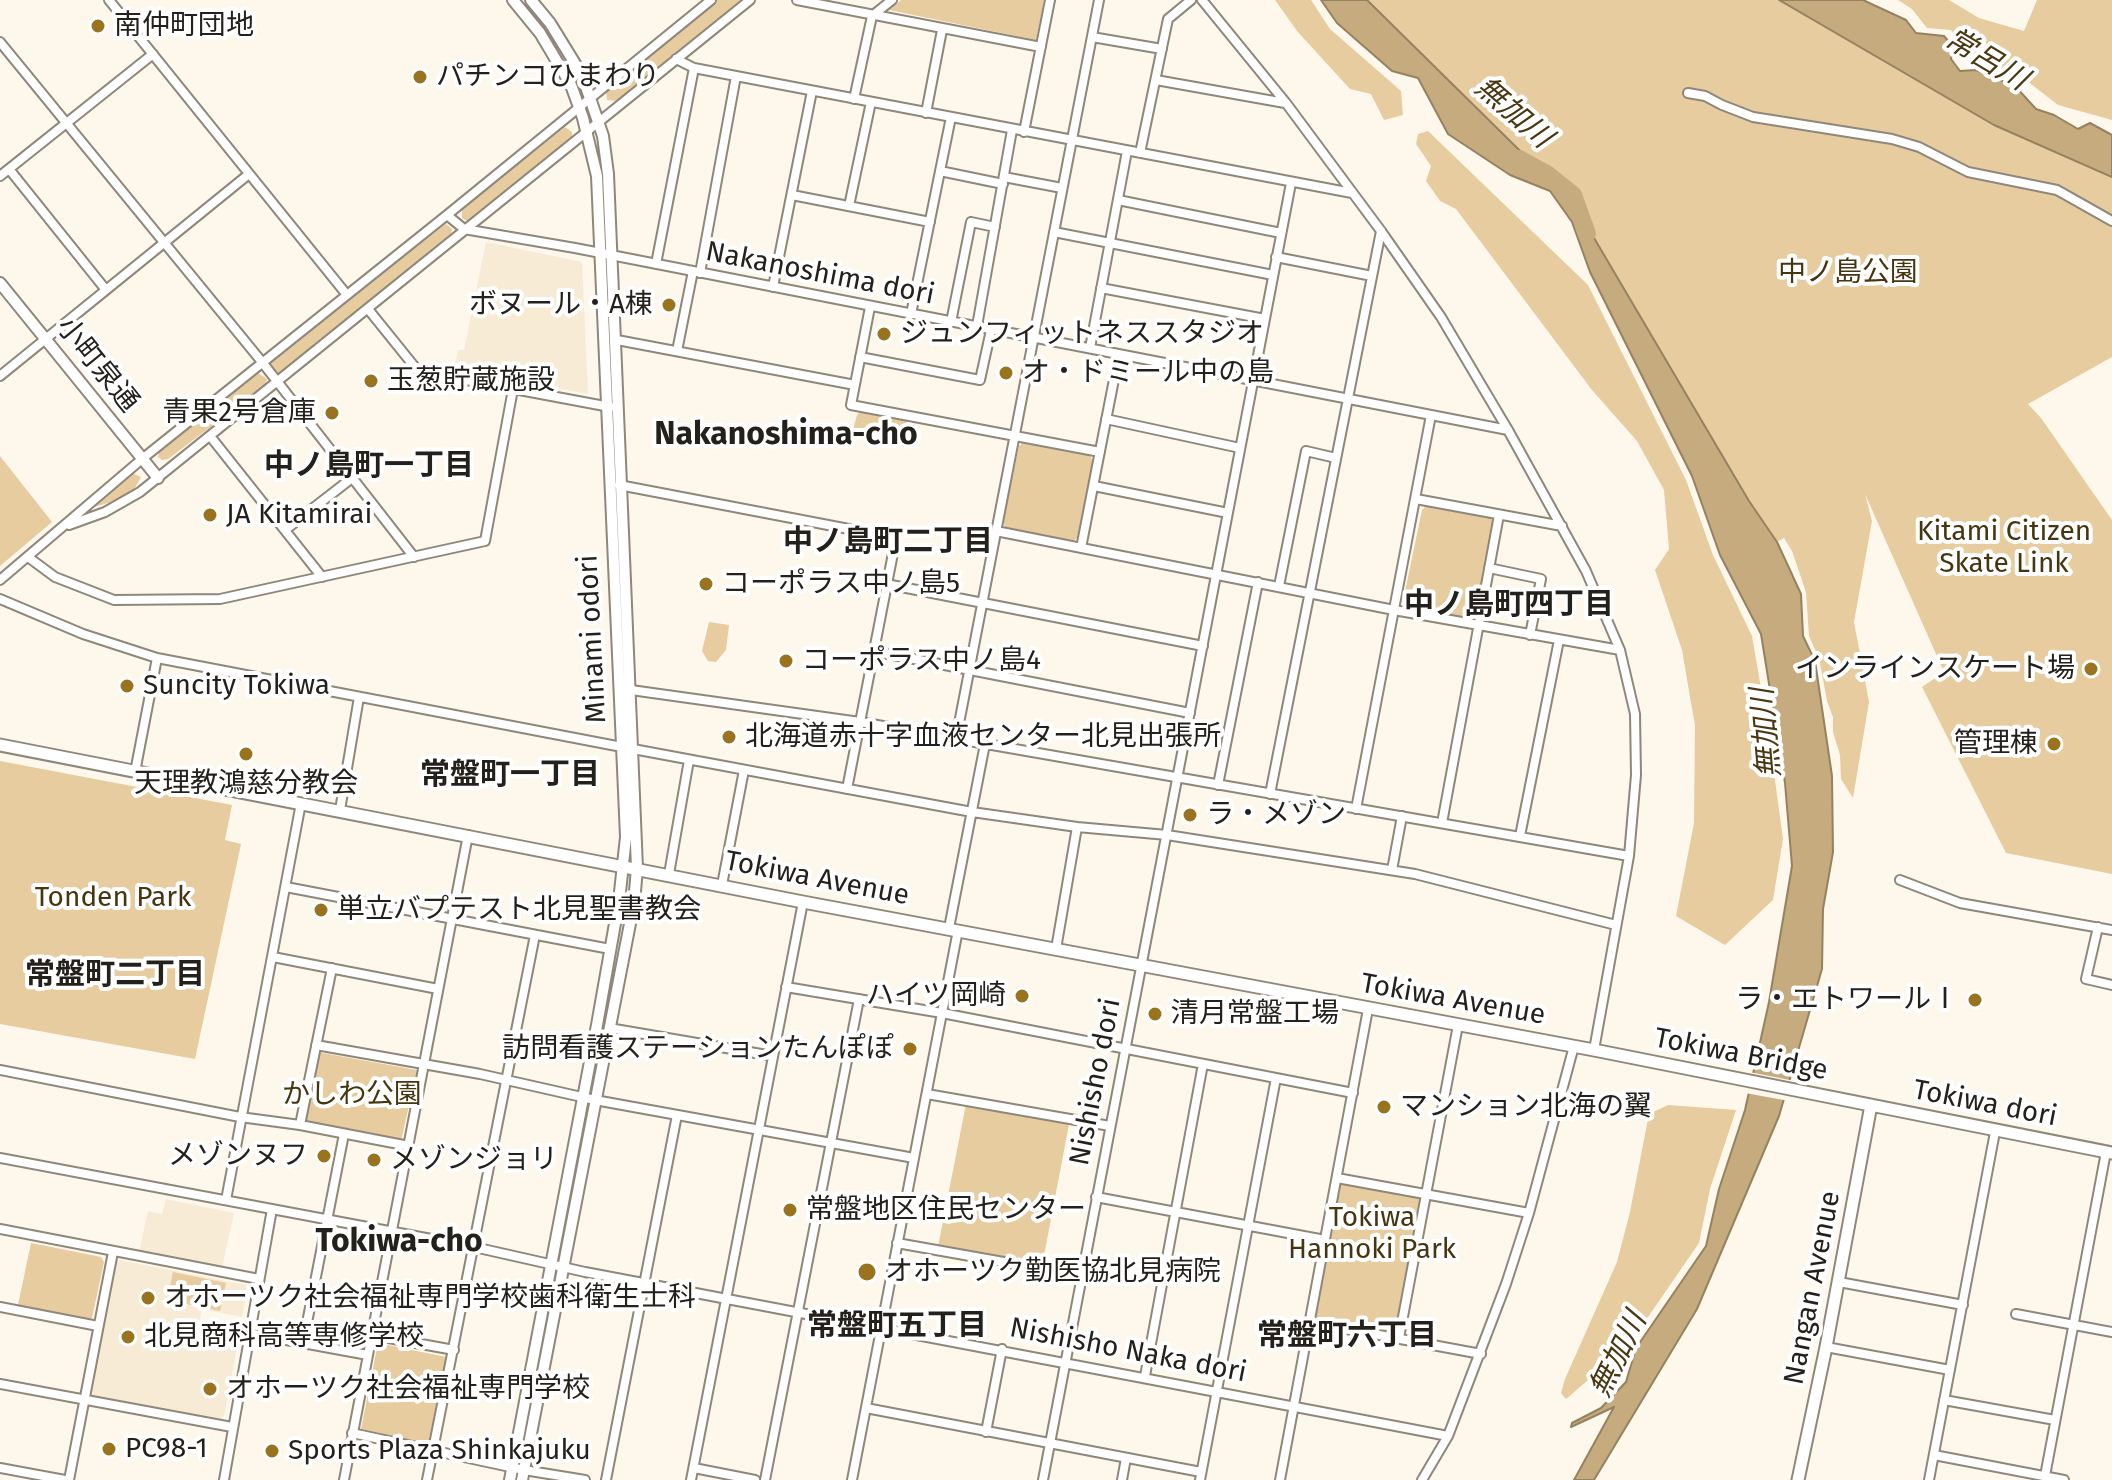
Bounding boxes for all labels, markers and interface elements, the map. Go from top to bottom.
place label: 南仲町団地 [114,9,254,43]
marker: 南仲町団地 [89,17,107,35]
water label: 常呂川 [1938,21,2034,99]
place label: パチンコひまわり [436,60,660,94]
marker: パチンコひまわり [411,68,429,86]
water label: 無加川 [1467,70,1559,156]
street label: Nakanoshima dori [703,235,937,313]
park label: 中ノ島公園 [1778,256,1918,290]
place label: ボヌール・A棟 [469,288,653,322]
marker: ボヌール・A棟 [660,296,678,314]
street label: 小町泉通 [49,311,145,419]
place label: ジュンフィットネススタジオ [900,317,1264,351]
marker: ジュンフィットネススタジオ [875,325,893,343]
place label: オ・ドミール中の島 [1022,356,1274,390]
place label: 玉葱貯蔵施設 [387,364,555,398]
marker: オ・ドミール中の島 [997,364,1015,382]
marker: 玉葱貯蔵施設 [362,372,380,390]
place label: 青果2号倉庫 [162,396,316,430]
marker: 青果2号倉庫 [323,404,341,422]
district label: Nakanoshima-cho [654,416,918,454]
district label: 中ノ島町一丁目 [264,449,474,485]
place label: JA Kitamirai [226,498,372,532]
marker: JA Kitamirai [201,506,219,524]
park label: Kitami Citizen Skate Link [1917,515,2091,581]
district label: 中ノ島町二丁目 [783,525,993,561]
street label: Minami odori [572,554,614,724]
place label: コーポラス中ノ島5 [722,567,960,601]
marker: コーポラス中ノ島5 [697,575,715,593]
district label: 中ノ島町四丁目 [1404,588,1614,624]
place label: コーポラス中ノ島4 [802,644,1041,678]
marker: コーポラス中ノ島4 [777,652,795,670]
place label: インラインスケート場 [1795,652,2075,686]
marker: インラインスケート場 [2082,660,2100,678]
place label: Suncity Tokiwa [143,669,330,703]
marker: Suncity Tokiwa [118,677,136,695]
water label: 無加川 [1745,687,1789,779]
place label: 北海道赤十字血液センター北見出張所 [745,720,1221,754]
place label: 管理棟 [1954,727,2038,761]
marker: 北海道赤十字血液センター北見出張所 [720,728,738,746]
marker: 管理棟 [2045,735,2063,753]
marker: 天理教鴻慈分教会 [237,745,255,763]
district label: 常盤町一丁目 [420,758,600,794]
place label: 天理教鴻慈分教会 [134,767,358,801]
place label: ラ・メゾン [1206,798,1346,832]
marker: ラ・メゾン [1181,806,1199,824]
street label: Tokiwa Avenue [722,845,912,913]
park label: Tonden Park [35,881,191,915]
place label: 単立バプテスト北見聖書教会 [337,893,701,927]
marker: 単立バプテスト北見聖書教会 [312,901,330,919]
district label: 常盤町二丁目 [25,958,205,994]
street label: Tokiwa Avenue [1358,967,1548,1033]
place label: ハイツ岡崎 [866,979,1006,1013]
place label: ラ・エトワールⅠ [1735,983,1959,1017]
marker: ハイツ岡崎 [1013,987,1031,1005]
marker: ラ・エトワールⅠ [1966,991,1984,1009]
street label: Nishisho dori [1063,996,1129,1168]
place label: 清月常盤工場 [1171,997,1339,1031]
marker: 清月常盤工場 [1146,1005,1164,1023]
street label: Tokiwa Bridge [1652,1022,1830,1088]
place label: 訪問看護ステーションたんぽぽ [502,1032,894,1066]
marker: 訪問看護ステーションたんぽぽ [901,1040,919,1058]
street label: Tokiwa dori [1910,1074,2060,1134]
park label: かしわ公園 [282,1078,422,1112]
place label: マンション北海の翼 [1400,1090,1652,1124]
marker: マンション北海の翼 [1375,1098,1393,1116]
place label: メゾンヌフ [168,1139,308,1173]
place label: メゾンジョリ [390,1143,558,1177]
marker: メゾンヌフ [315,1147,333,1165]
marker: メゾンジョリ [365,1151,383,1169]
street label: Nangan Avenue [1778,1188,1848,1388]
place label: 常盤地区住民センター [806,1193,1086,1227]
marker: 常盤地区住民センター [781,1201,799,1219]
park label: Tokiwa Hannoki Park [1288,1201,1456,1267]
district label: Tokiwa-cho [315,1223,483,1261]
place label: オホーツク勤医協北見病院 [885,1255,1221,1289]
marker: オホーツク勤医協北見病院 [856,1261,878,1283]
place label: オホーツク社会福祉専門学校歯科衛生士科 [164,1281,696,1315]
marker: オホーツク社会福祉専門学校歯科衛生士科 [139,1289,157,1307]
water label: 無加川 [1583,1307,1655,1403]
district label: 常盤町五丁目 [807,1309,987,1345]
street label: Nishisho Naka dori [1007,1312,1249,1390]
district label: 常盤町六丁目 [1257,1319,1437,1355]
place label: 北見商科高等専修学校 [144,1320,424,1354]
marker: 北見商科高等専修学校 [119,1328,137,1346]
place label: オホーツク社会福祉専門学校 [226,1372,590,1406]
marker: オホーツク社会福祉専門学校 [201,1380,219,1398]
place label: PC98-1 [125,1432,208,1466]
place label: Sports Plaza Shinkajuku [288,1434,591,1468]
marker: PC98-1 [100,1440,118,1458]
marker: Sports Plaza Shinkajuku [263,1442,281,1460]

